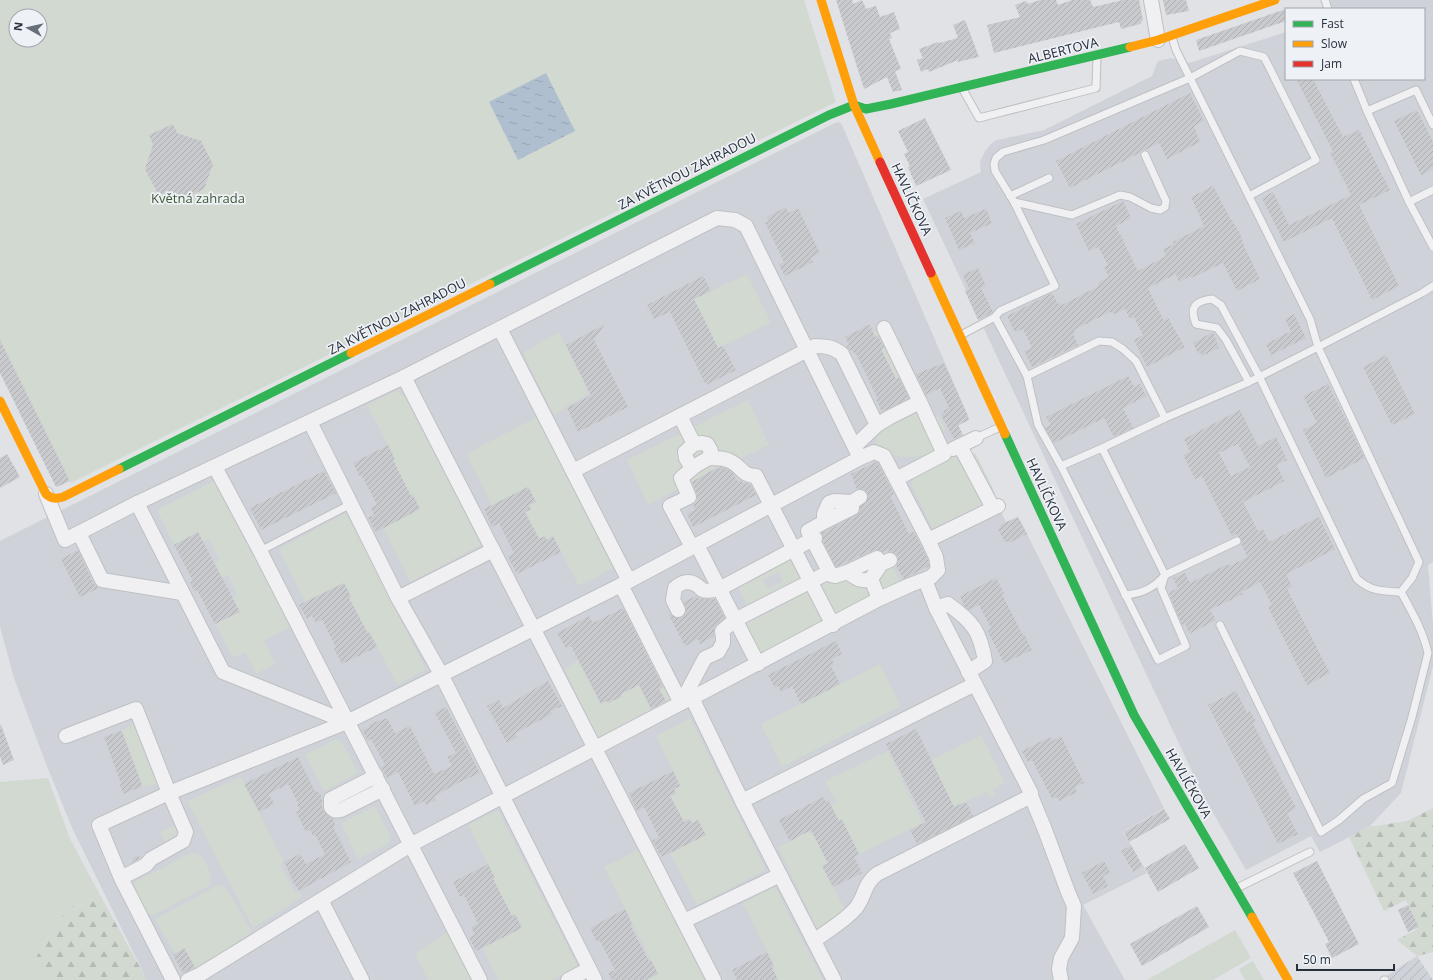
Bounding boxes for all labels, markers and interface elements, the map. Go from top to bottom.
north arrow [8,8,48,48]
legend [1285,8,1425,80]
text: Fast [1321,15,1344,32]
text: N [10,21,26,32]
street label: ALBERTOVA [1026,32,1101,67]
text: Slow [1321,35,1348,52]
text: Jam [1320,55,1342,72]
street label: ZA KVĚTNOU ZAHRADOU [615,128,759,214]
street label: HAVLÍČKOVA [887,160,937,239]
park label: Květná zahrada [151,189,245,207]
street label: ZA KVĚTNOU ZAHRADOU [325,273,469,359]
street label: HAVLÍČKOVA [1022,455,1072,534]
street label: HAVLÍČKOVA [1162,745,1217,822]
scale bar [1297,946,1394,972]
text: 50 m [1303,951,1331,968]

